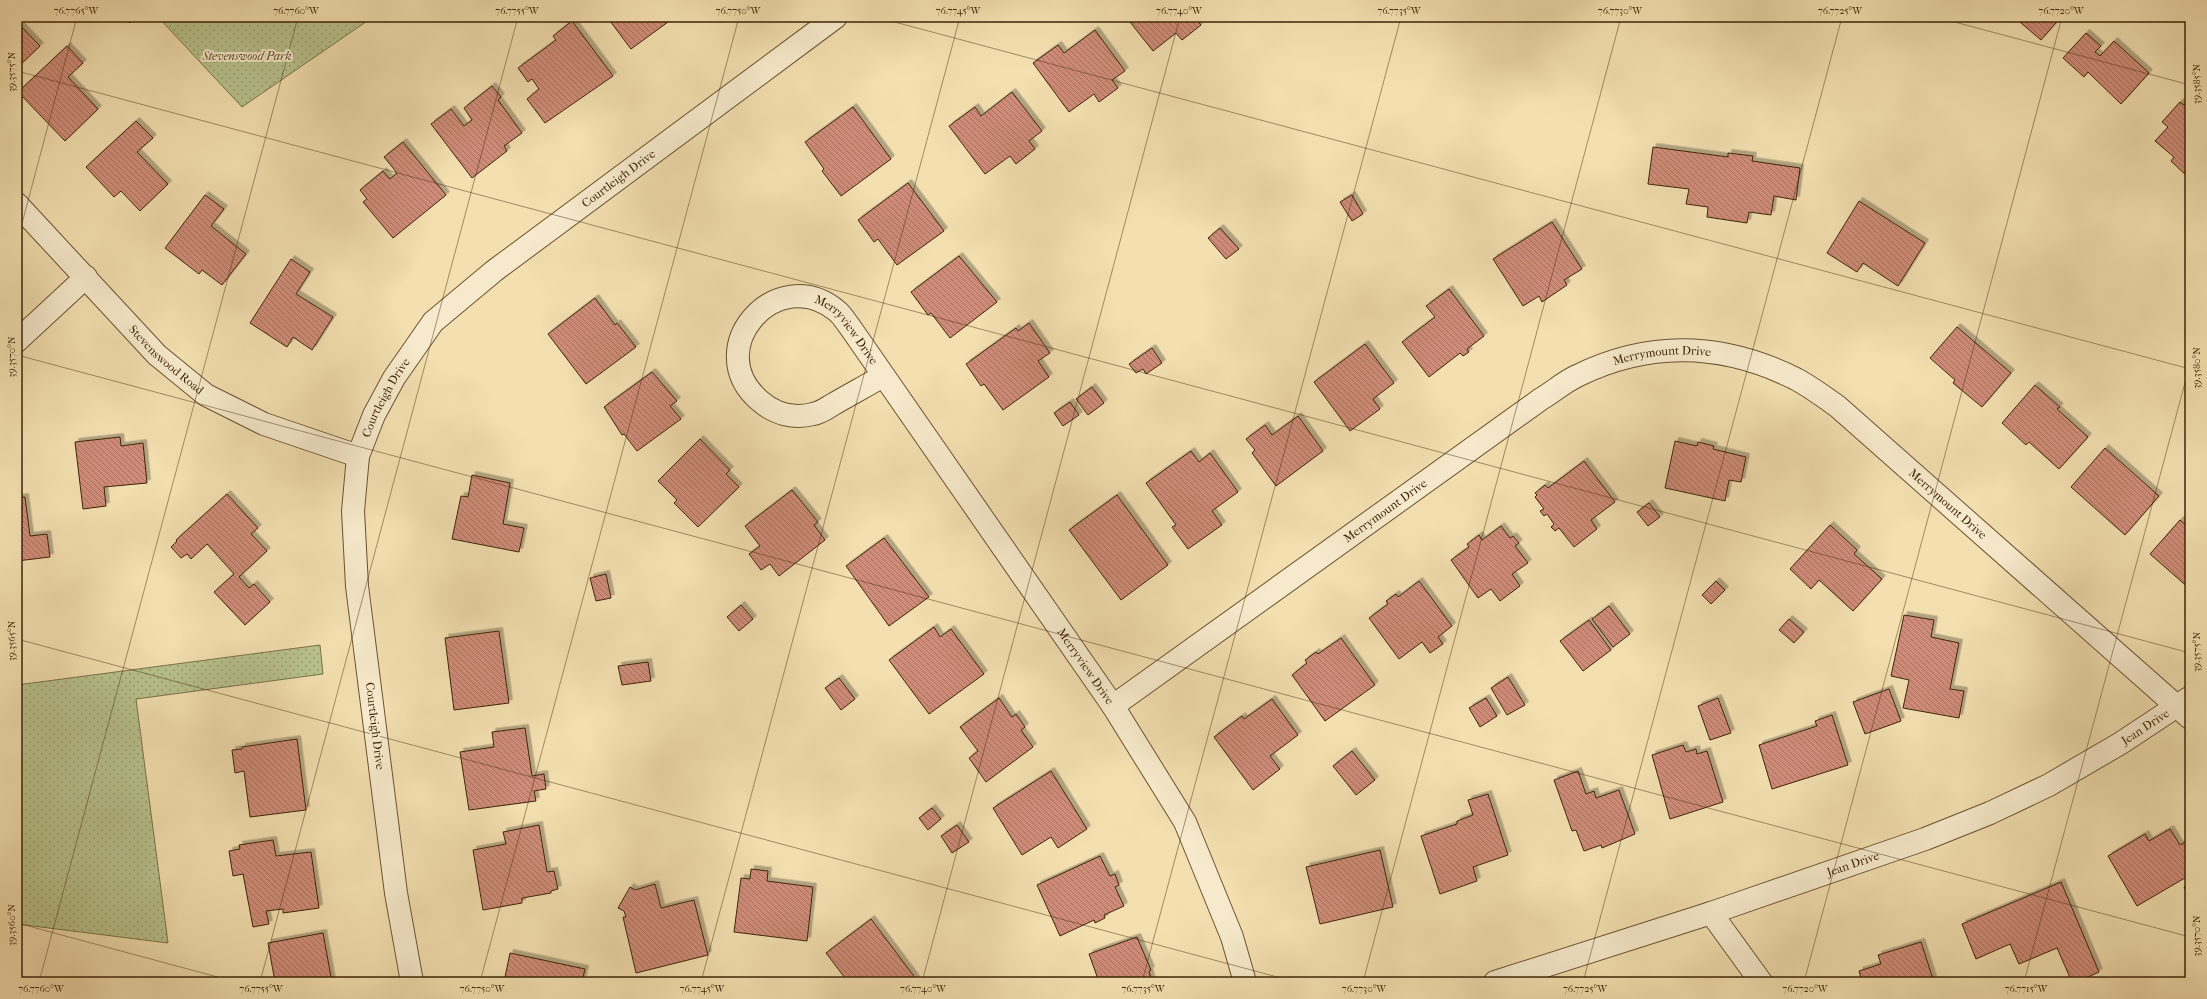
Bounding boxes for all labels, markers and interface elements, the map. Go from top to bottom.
text: 76.7765°W [54,5,99,17]
text: 76.7760°W [273,5,320,17]
text: 76.7755°W [495,5,540,17]
text: 76.7750°W [716,5,761,17]
text: 76.7745°W [936,5,981,17]
text: 76.7740°W [1156,5,1203,17]
text: 76.7735°W [1377,5,1422,17]
text: 76.7730°W [1598,5,1643,17]
text: 76.7725°W [1818,5,1863,17]
text: 76.7720°W [2038,5,2085,17]
park label: Stevenswood Park [201,49,292,63]
text: 39.3575°N [6,52,18,92]
text: 39.3585°N [2191,63,2203,104]
street label: Courtleigh Drive [579,147,658,211]
street label: Merryview Drive [813,292,881,367]
street label: Stevenswood Road [126,322,207,397]
text: 39.3570°N [6,336,18,378]
street label: Merrymount Drive [1611,343,1712,368]
text: 39.3580°N [2191,347,2203,389]
street label: Courtleigh Drive [359,355,413,439]
street label: Merrymount Drive [1906,466,1990,542]
street label: Merrymount Drive [1341,476,1430,545]
text: 39.3565°N [6,620,18,661]
street label: Merryview Drive [1054,626,1117,707]
text: 39.3575°N [2191,632,2203,672]
street label: Courtleigh Drive [363,681,387,771]
street label: Jean Drive [2118,706,2172,748]
street label: Jean Drive [1824,848,1881,880]
text: 39.3560°N [6,904,18,946]
text: 39.3570°N [2191,915,2203,957]
text: 76.7760°W [18,983,65,995]
text: 76.7755°W [239,983,284,995]
text: 76.7750°W [460,983,505,995]
text: 76.7745°W [680,983,725,995]
text: 76.7740°W [900,983,947,995]
text: 76.7735°W [1121,983,1166,995]
text: 76.7730°W [1342,983,1387,995]
text: 76.7725°W [1563,983,1608,995]
text: 76.7720°W [1782,983,1829,995]
text: 76.7715°W [2005,983,2048,995]

